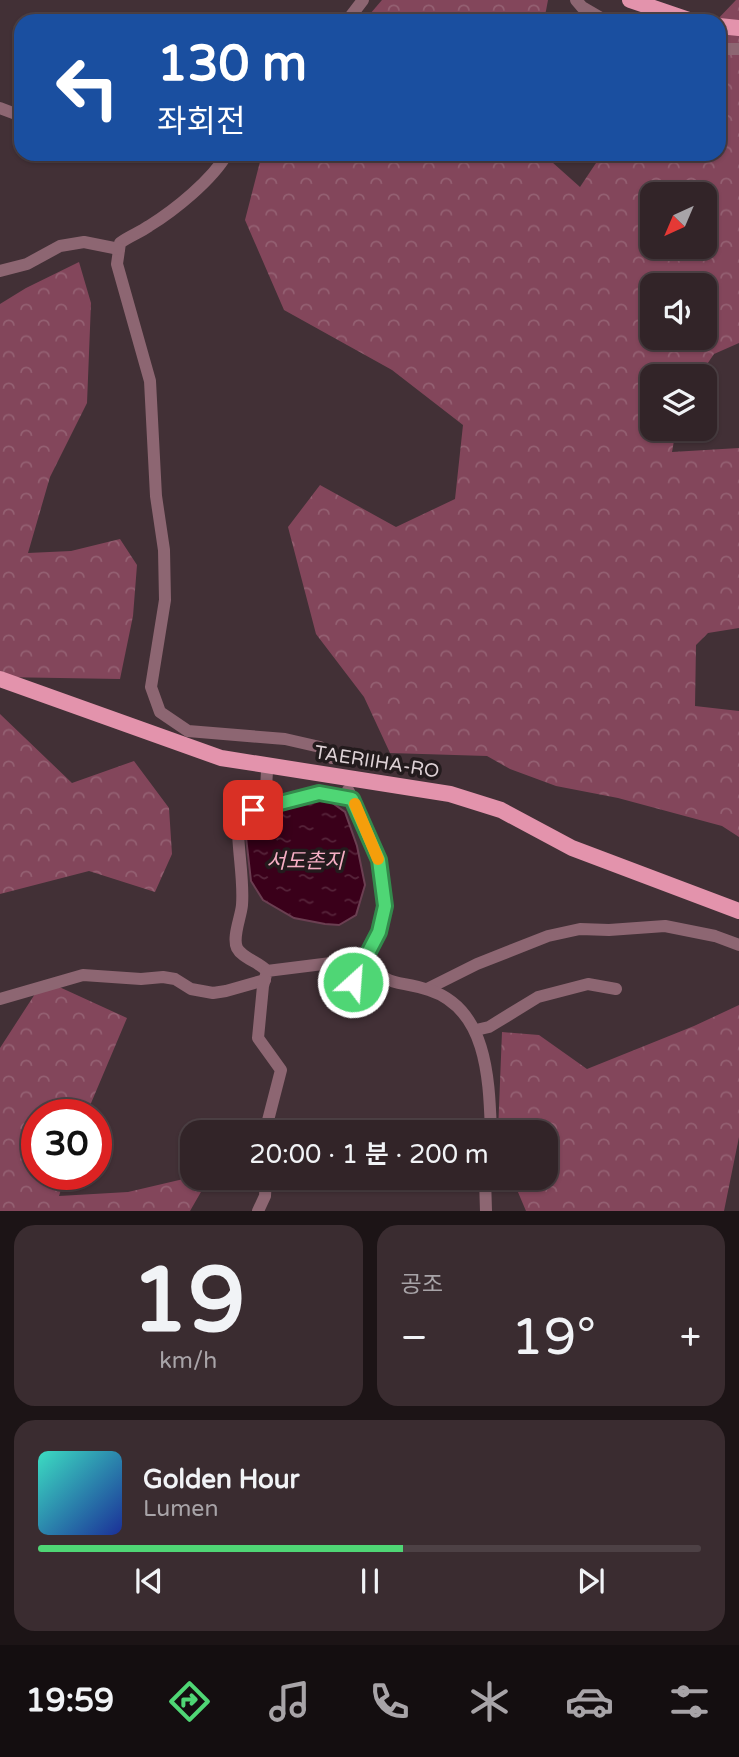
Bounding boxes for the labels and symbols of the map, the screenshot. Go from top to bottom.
north arrow [640,182,718,259]
street label: TAERIIHA-RO [313,741,441,783]
pin [223,780,283,840]
water label: 서도촌지 [266,849,345,874]
position arrow [316,945,390,1019]
speed limit sign: 30 [21,1099,112,1190]

